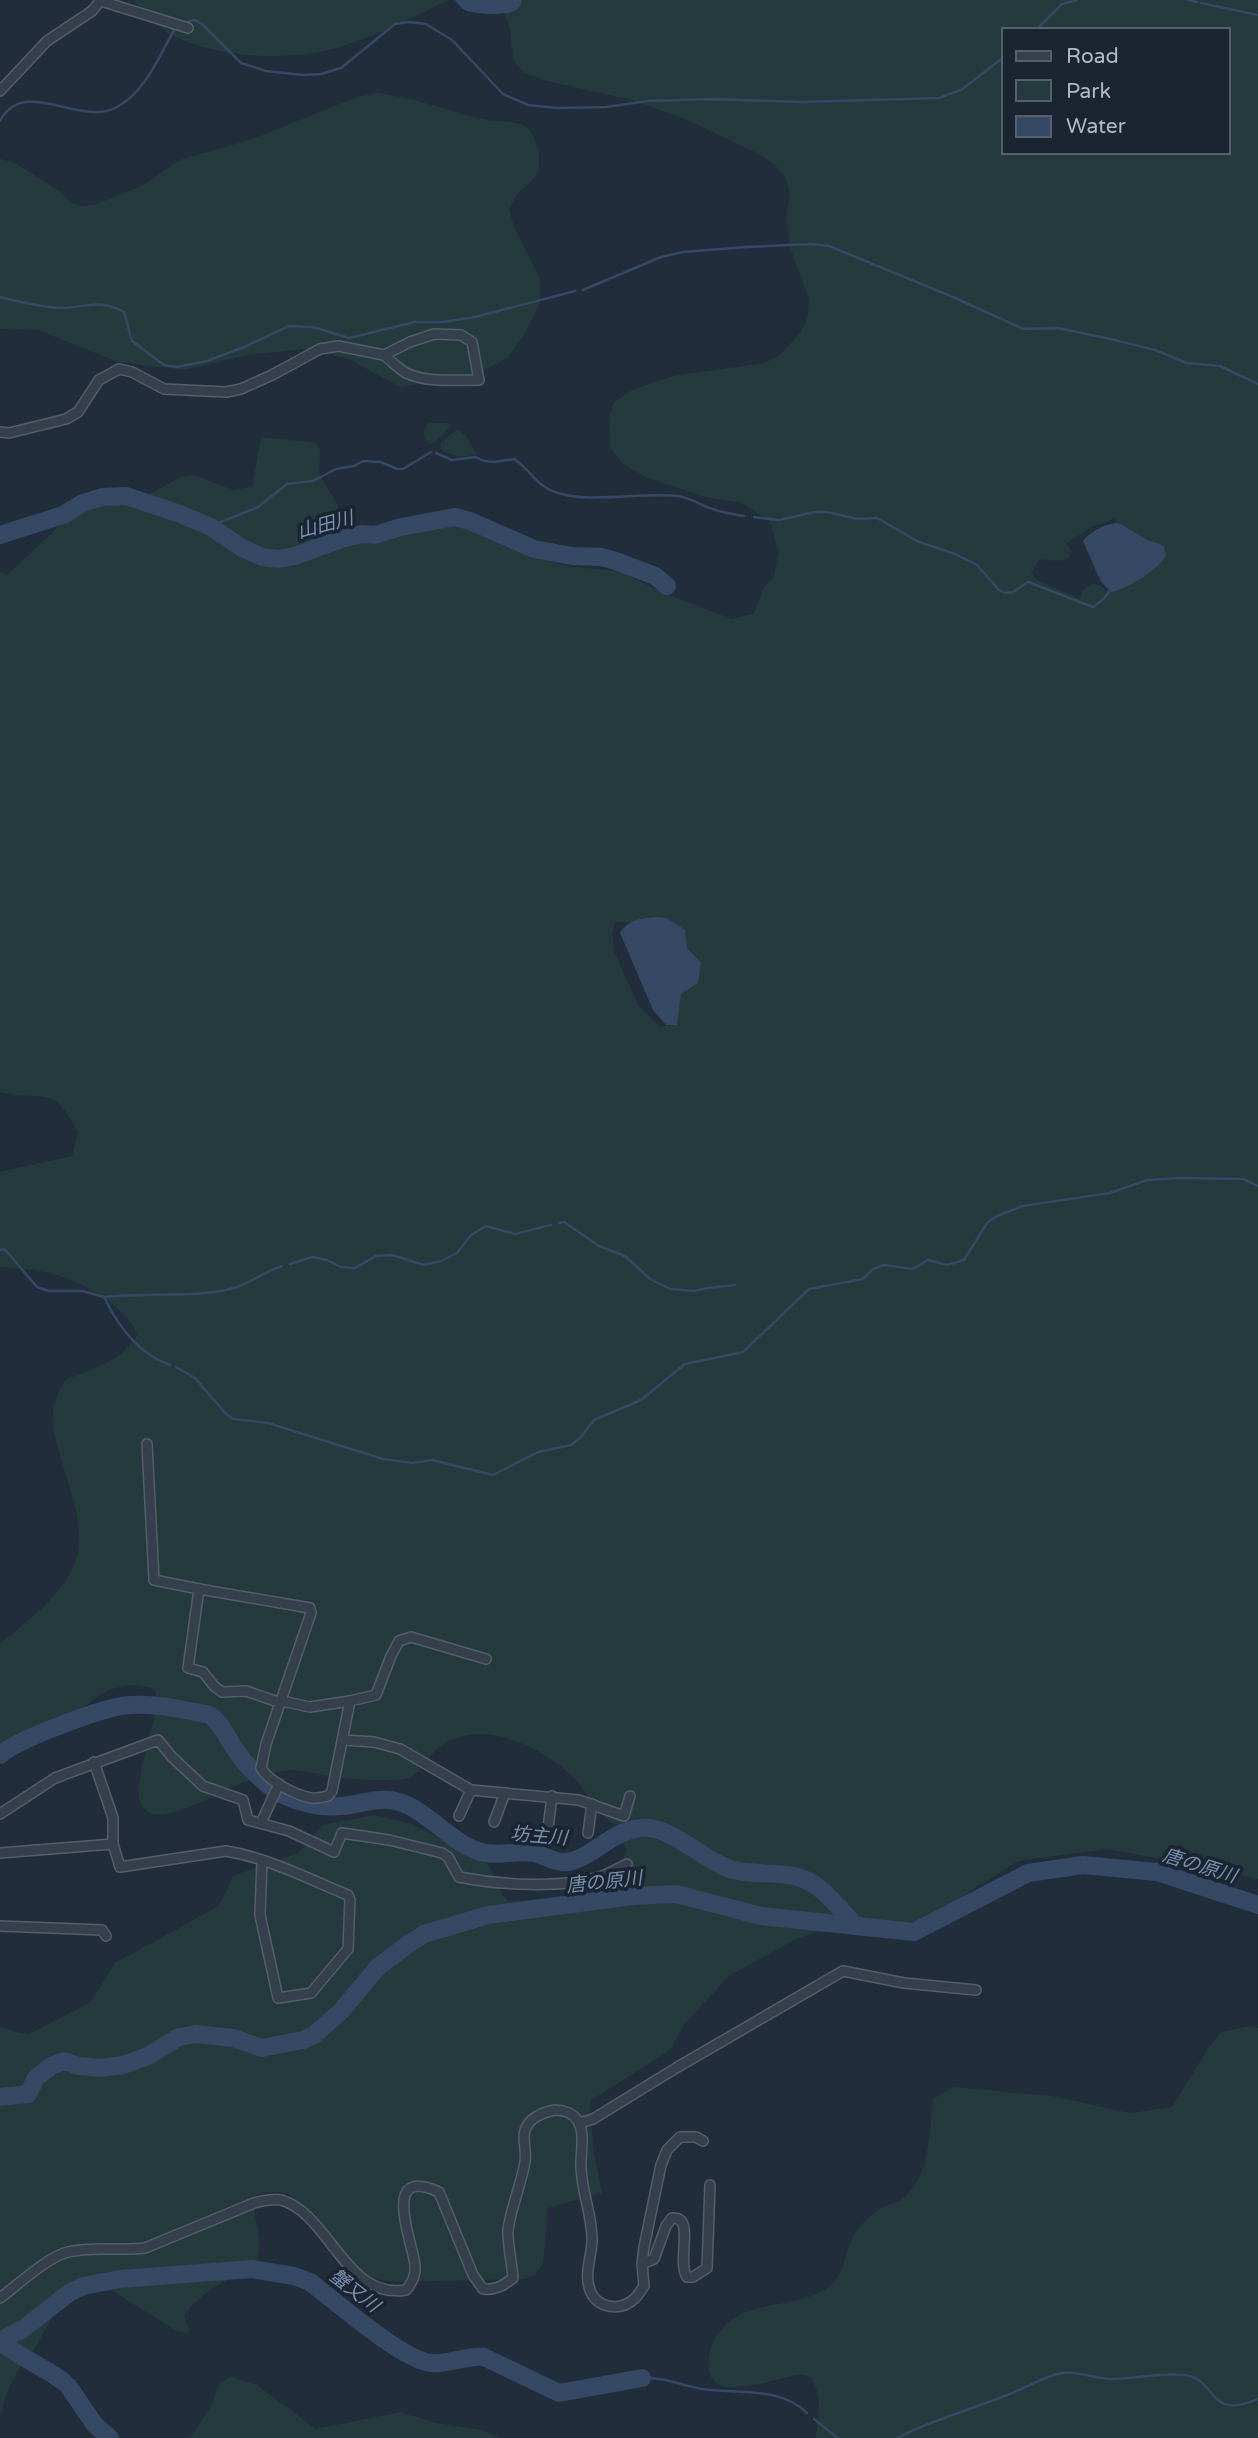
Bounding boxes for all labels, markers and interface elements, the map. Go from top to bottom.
legend [1002,28,1230,154]
text: Road [1066,44,1119,69]
text: Park [1066,79,1111,104]
text: Water [1066,114,1126,139]
water label: 山田川 [295,506,358,543]
water label: 坊主川 [510,1823,570,1850]
water label: 唐の原川 [1160,1844,1241,1888]
water label: 唐の原川 [565,1867,645,1897]
water label: 蟹又川 [325,2265,385,2318]

